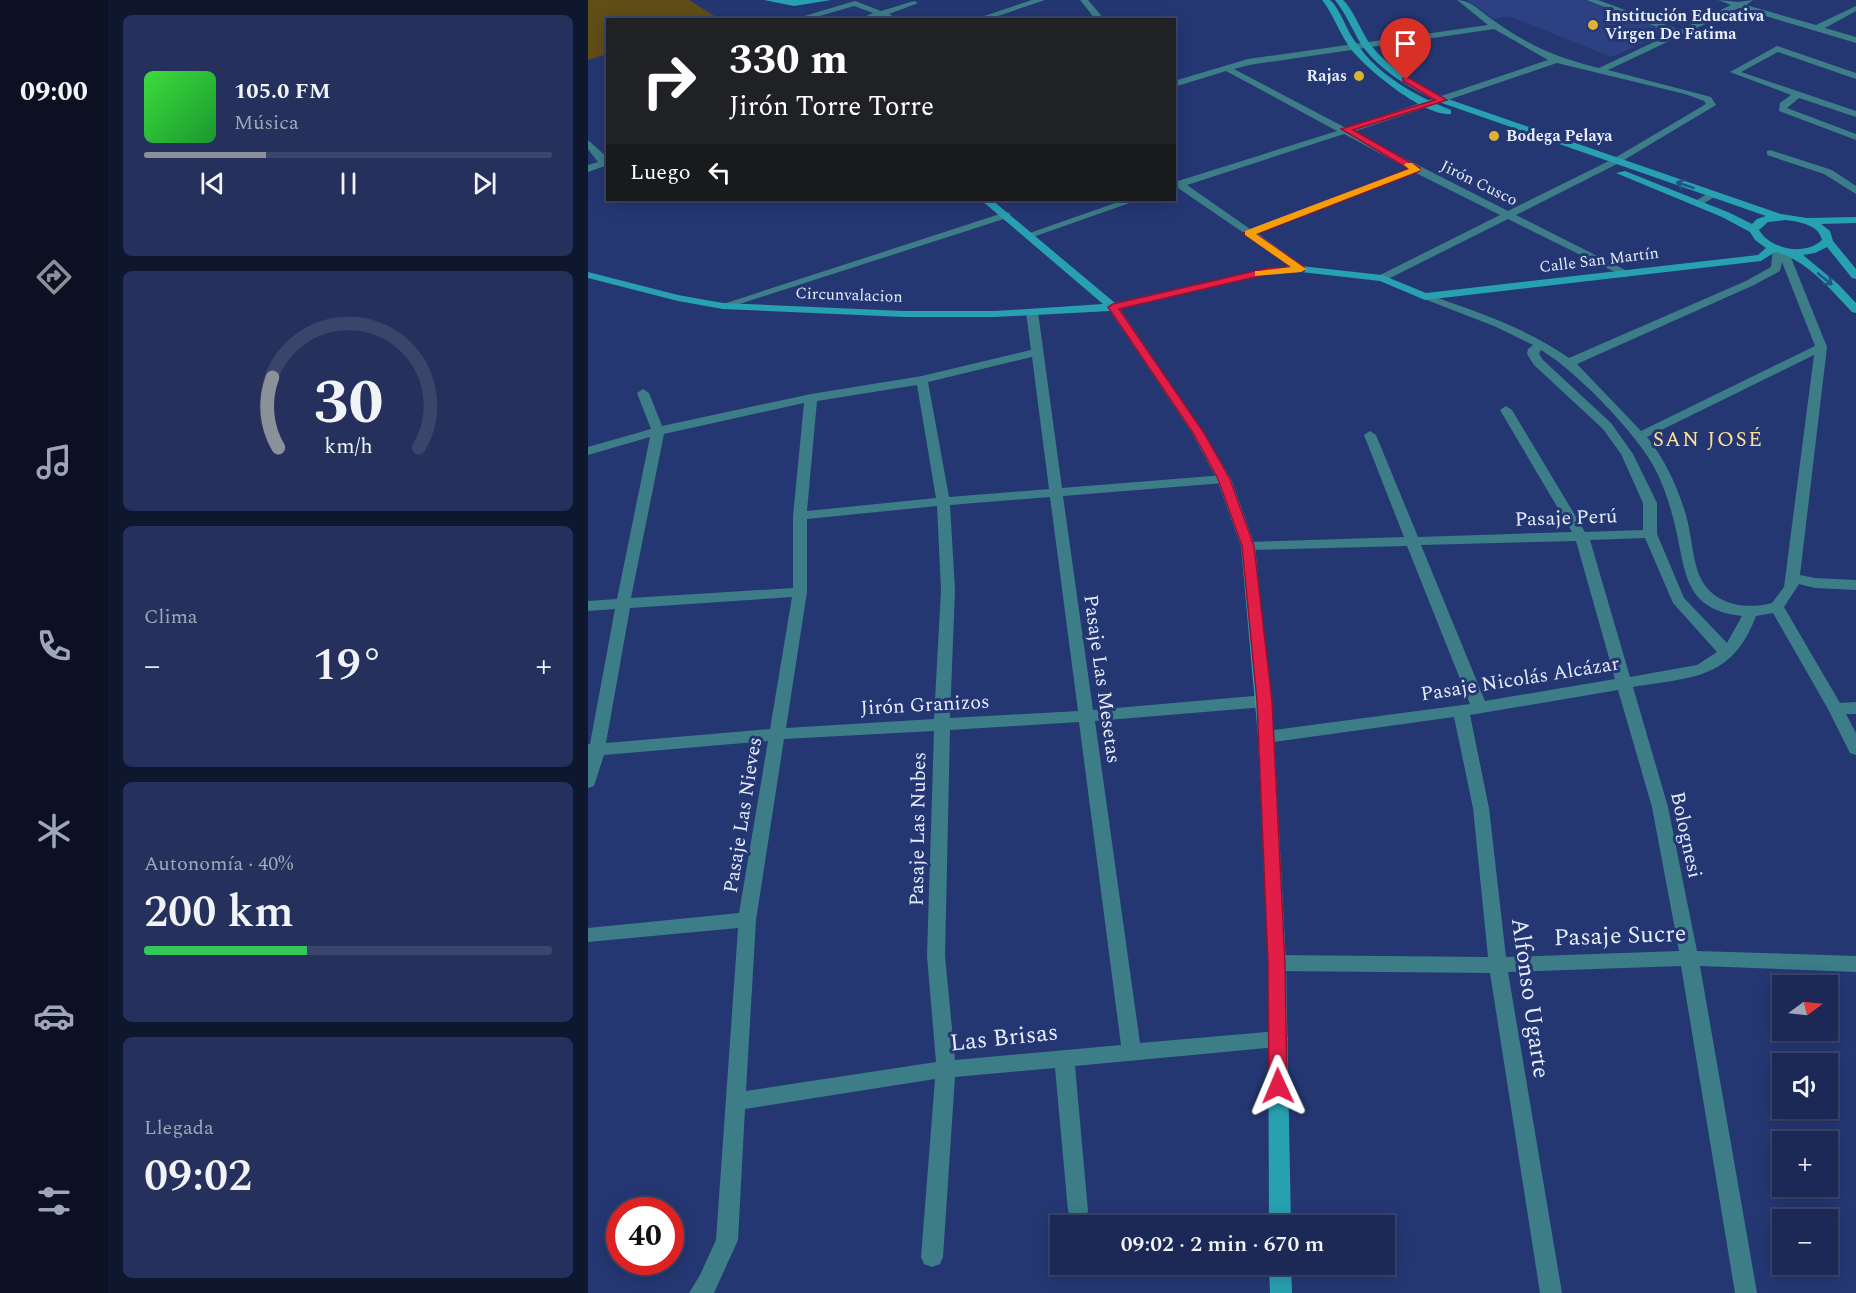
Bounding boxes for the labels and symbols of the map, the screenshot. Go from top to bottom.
place label: Institución Educativa Virgen De Fatima [1605,4,1765,46]
pin [1380,18,1431,80]
marker: Institución Educativa Virgen De Fatima [1586,18,1600,32]
place label: Rajas [1307,64,1347,88]
marker: Rajas [1352,69,1366,83]
place label: Bodega Pelaya [1506,124,1613,148]
marker: Bodega Pelaya [1487,129,1501,143]
street label: Jirón Cusco [1436,154,1522,212]
one-way arrow [1676,178,1694,189]
street label: Calle San Martín [1538,241,1660,279]
one-way arrow [1817,272,1832,286]
street label: Circunvalacion [795,281,903,309]
district label: SAN JOSÉ [1653,424,1763,456]
street label: Pasaje Perú [1514,501,1618,535]
street label: Pasaje Las Mesetas [1075,593,1129,765]
street label: Pasaje Nicolás Alcázar [1419,648,1621,710]
street label: Jirón Granizos [860,687,990,723]
street label: Pasaje Las Nieves [716,735,770,895]
street label: Pasaje Las Nubes [902,752,934,906]
street label: Bolognesi [1662,789,1710,881]
street label: Alfonso Ugarte [1501,915,1559,1081]
street label: Pasaje Sucre [1553,916,1687,956]
north arrow [1772,975,1838,1041]
street label: Las Brisas [948,1014,1060,1062]
position arrow [1246,1054,1310,1118]
speed limit sign: 40 [606,1197,684,1275]

